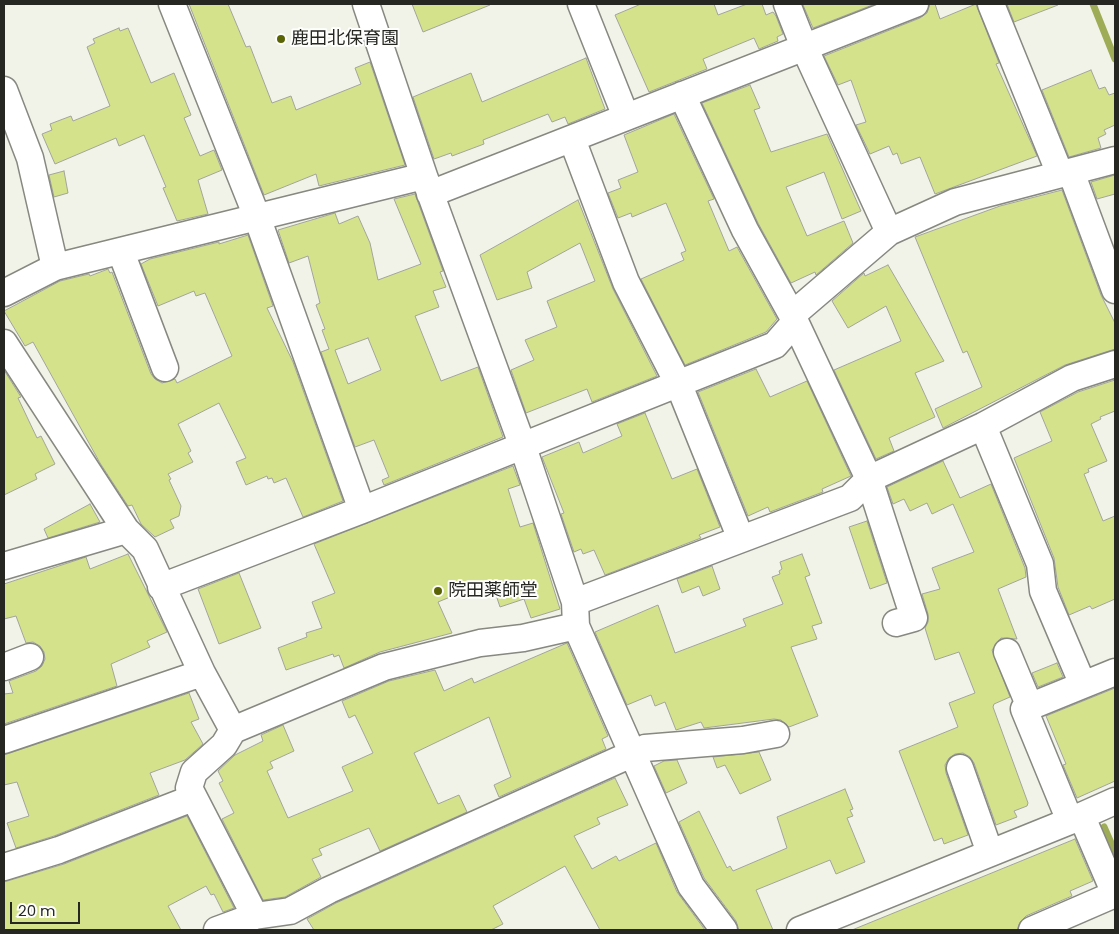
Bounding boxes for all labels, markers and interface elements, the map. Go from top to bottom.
place label: 鹿田北保育園 [291,28,399,50]
marker: 鹿田北保育園 [275,33,287,45]
place label: 院田薬師堂 [448,580,538,602]
marker: 院田薬師堂 [432,585,444,597]
scale bar [12,892,82,924]
text: 20 m [18,900,56,921]

